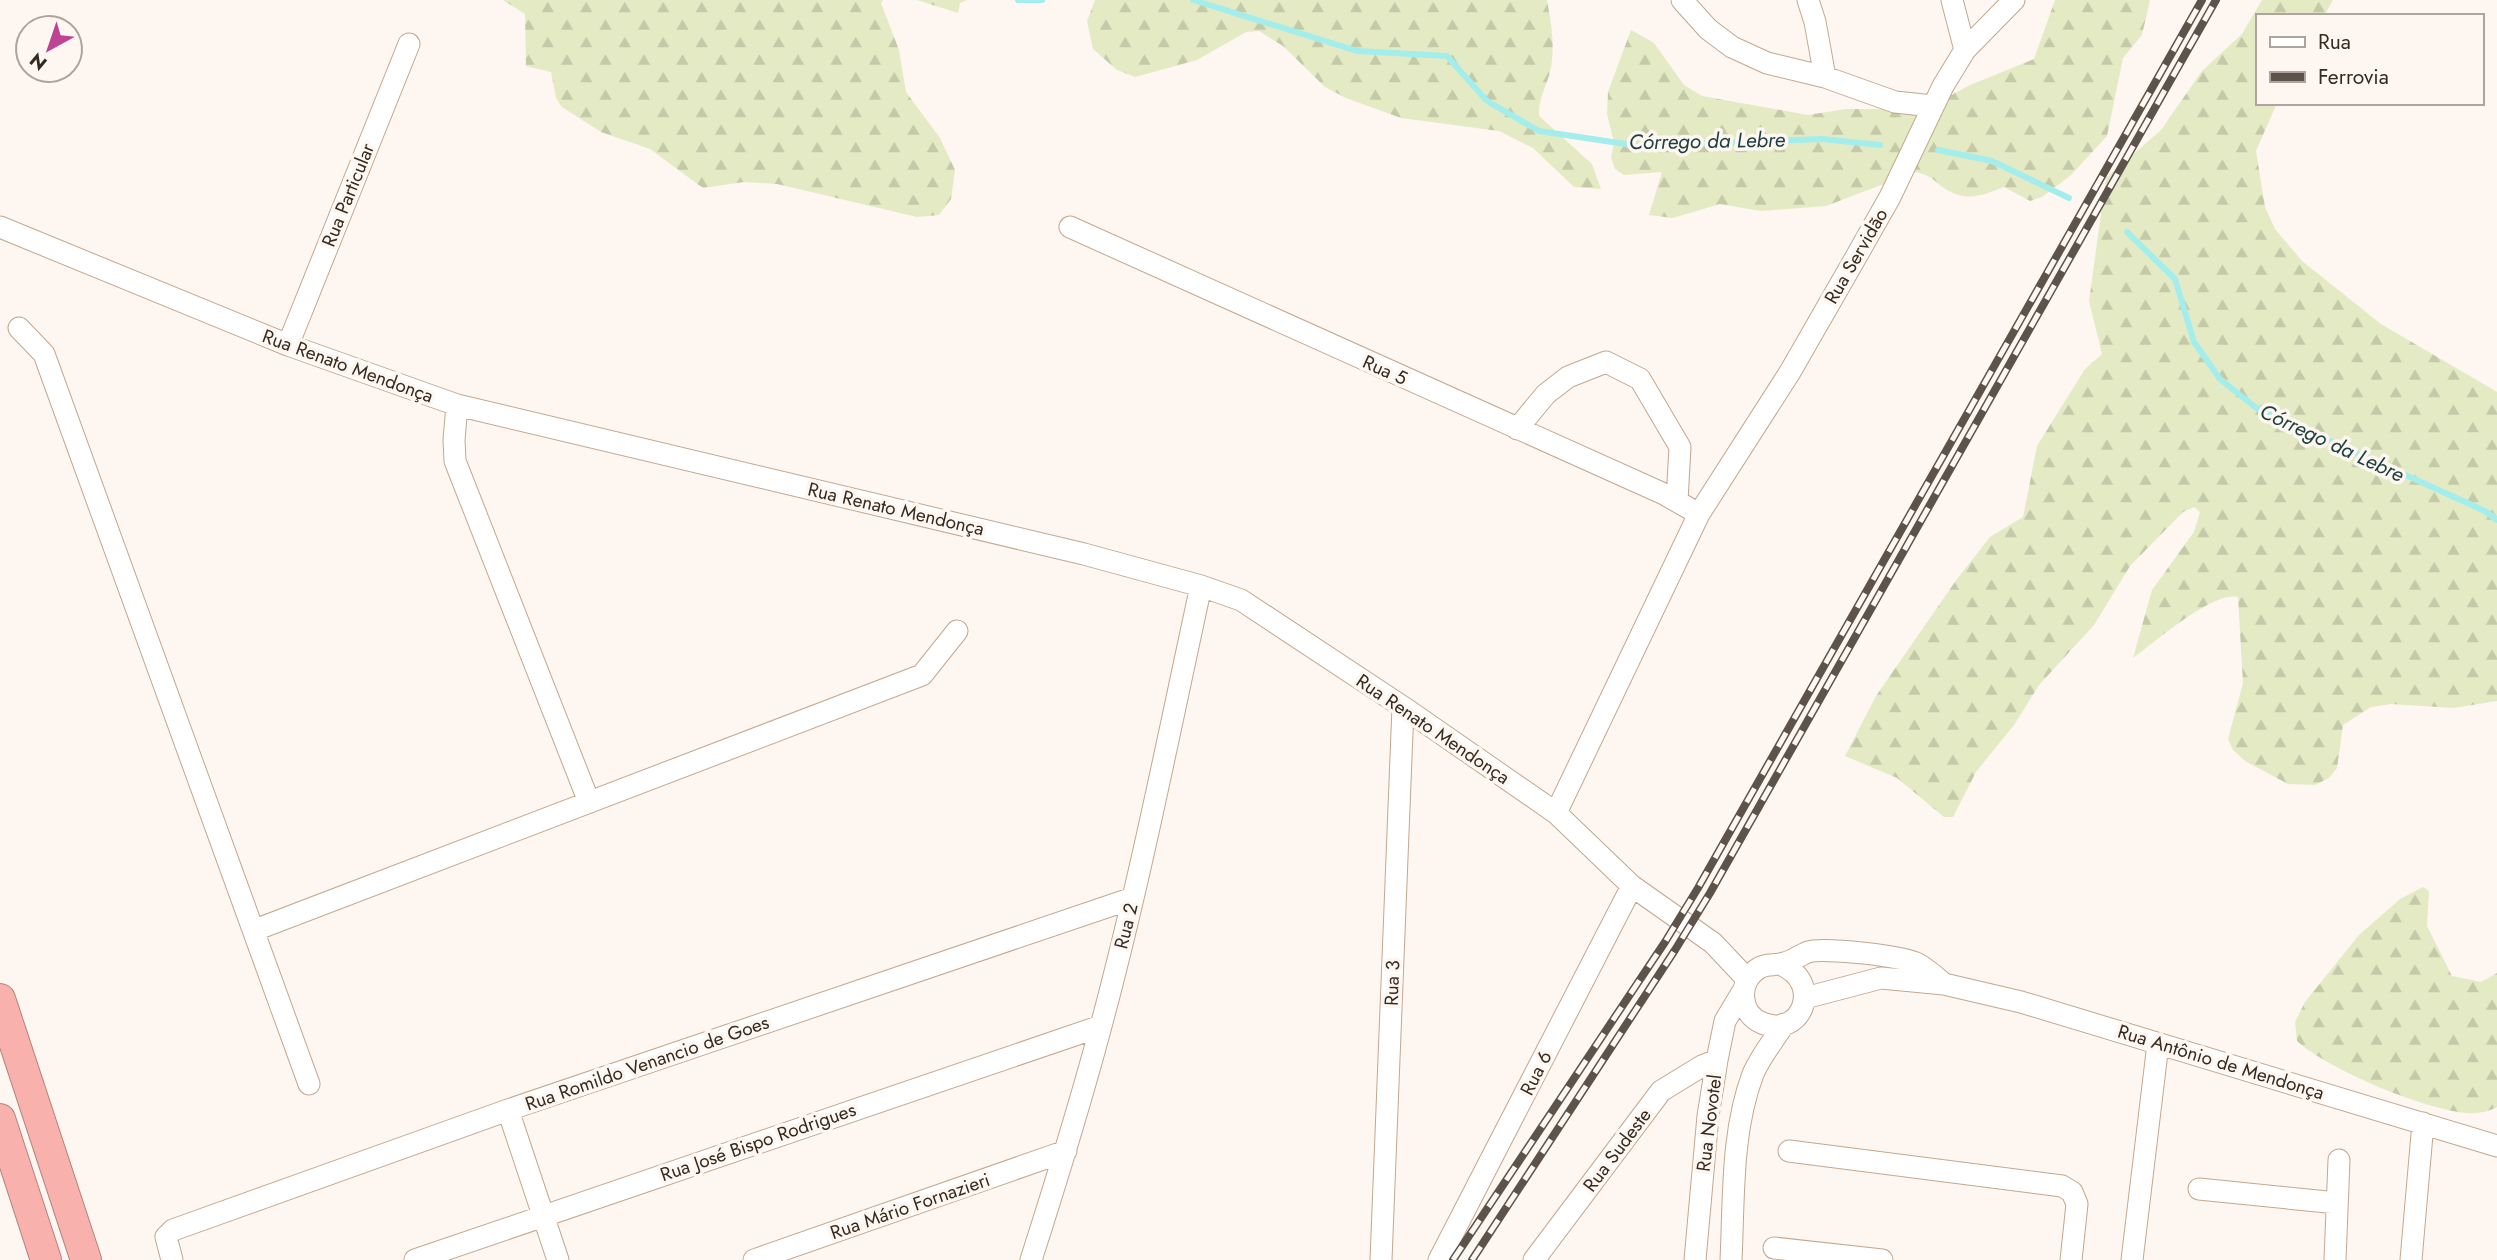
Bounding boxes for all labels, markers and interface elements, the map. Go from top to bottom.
north arrow [14,14,84,84]
legend [2256,14,2483,105]
text: Rua [2318,27,2351,57]
text: N [24,46,53,77]
text: Ferrovia [2318,62,2389,92]
water label: Córrego da Lebre [1629,125,1786,157]
street label: Rua Particular [315,139,381,251]
street label: Rua Servidão [1818,203,1894,309]
street label: Rua Renato Mendonça [259,323,437,409]
street label: Rua 5 [1358,348,1412,392]
water label: Córrego da Lebre [2255,396,2410,490]
street label: Rua Renato Mendonça [805,476,987,542]
street label: Rua Renato Mendonça [1351,667,1515,791]
street label: Rua 2 [1107,900,1145,952]
street label: Rua 3 [1378,960,1406,1006]
street label: Rua Romildo Venancio de Goes [521,1008,773,1117]
street label: Rua Antônio de Mendonça [2114,1018,2328,1106]
street label: Rua 6 [1513,1046,1559,1100]
street label: Rua Novotel [1690,1073,1728,1173]
street label: Rua José Bispo Rodrigues [657,1096,860,1188]
street label: Rua Sudeste [1577,1102,1658,1197]
street label: Rua Mário Fornazieri [826,1166,994,1246]

